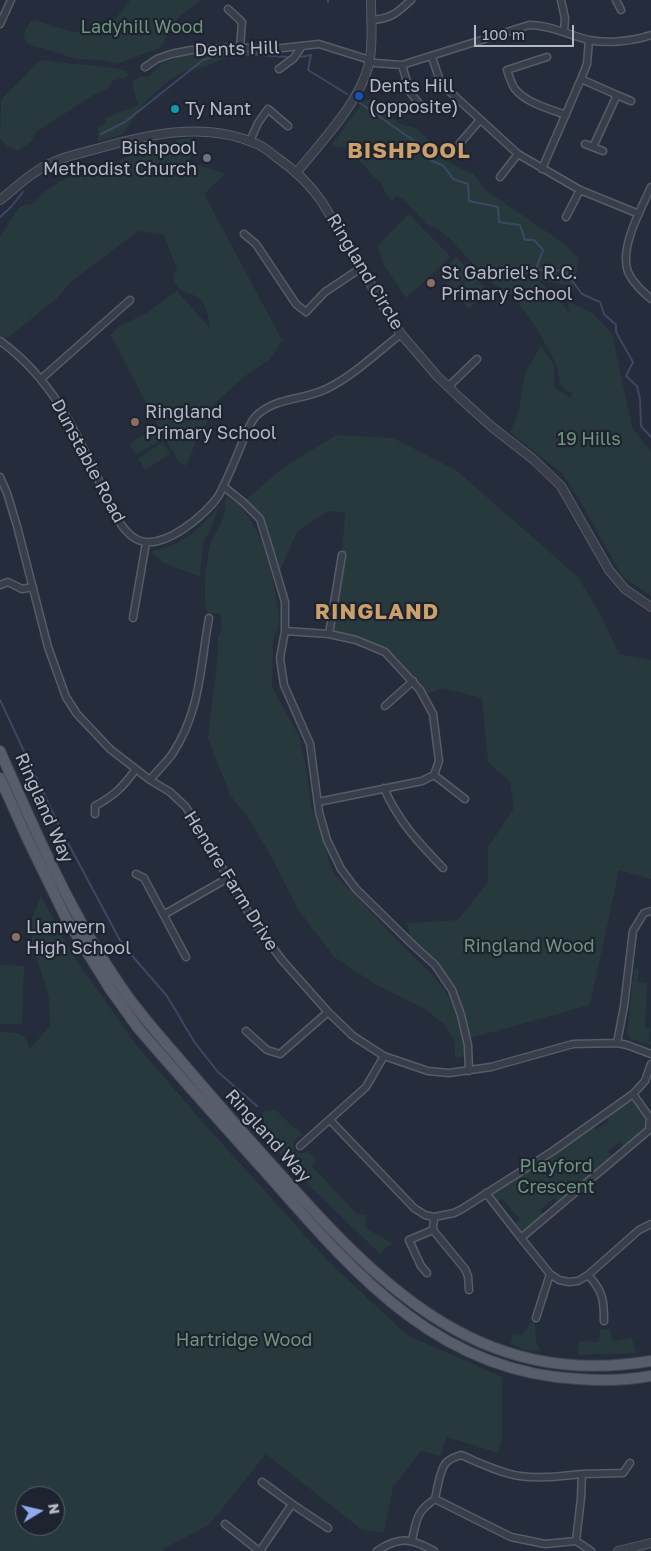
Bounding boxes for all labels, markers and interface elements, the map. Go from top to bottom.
scale bar [476,15,576,47]
park label: Ladyhill Wood [81,16,203,38]
text: 100 m [482,25,525,43]
street label: Dents Hill [194,37,280,61]
place label: Dents Hill (opposite) [369,75,458,118]
marker: Dents Hill (opposite) [353,90,365,102]
place label: Ty Nant [185,98,251,120]
marker: Ty Nant [169,103,181,115]
place label: Bishpool Methodist Church [43,137,197,180]
district label: BISHPOOL [346,138,472,164]
marker: Bishpool Methodist Church [201,152,213,164]
street label: Ringland Circle [322,210,408,334]
place label: St Gabriel's R.C. Primary School [441,262,578,304]
marker: St Gabriel's R.C. Primary School [425,277,437,289]
street label: Dunstable Road [46,395,130,527]
place label: Ringland Primary School [145,401,277,444]
marker: Ringland Primary School [129,416,141,428]
park label: 19 Hills [557,428,621,450]
district label: RINGLAND [314,599,440,625]
street label: Ringland Way [10,750,78,866]
street label: Hendre Farm Drive [179,807,283,955]
place label: Llanwern High School [26,916,131,959]
marker: Llanwern High School [10,931,22,943]
park label: Ringland Wood [463,935,595,957]
street label: Ringland Way [220,1085,316,1187]
park label: Playford Crescent [517,1155,595,1198]
park label: Hartridge Wood [176,1329,312,1351]
north arrow [15,1486,65,1536]
text: N [45,1502,64,1515]

